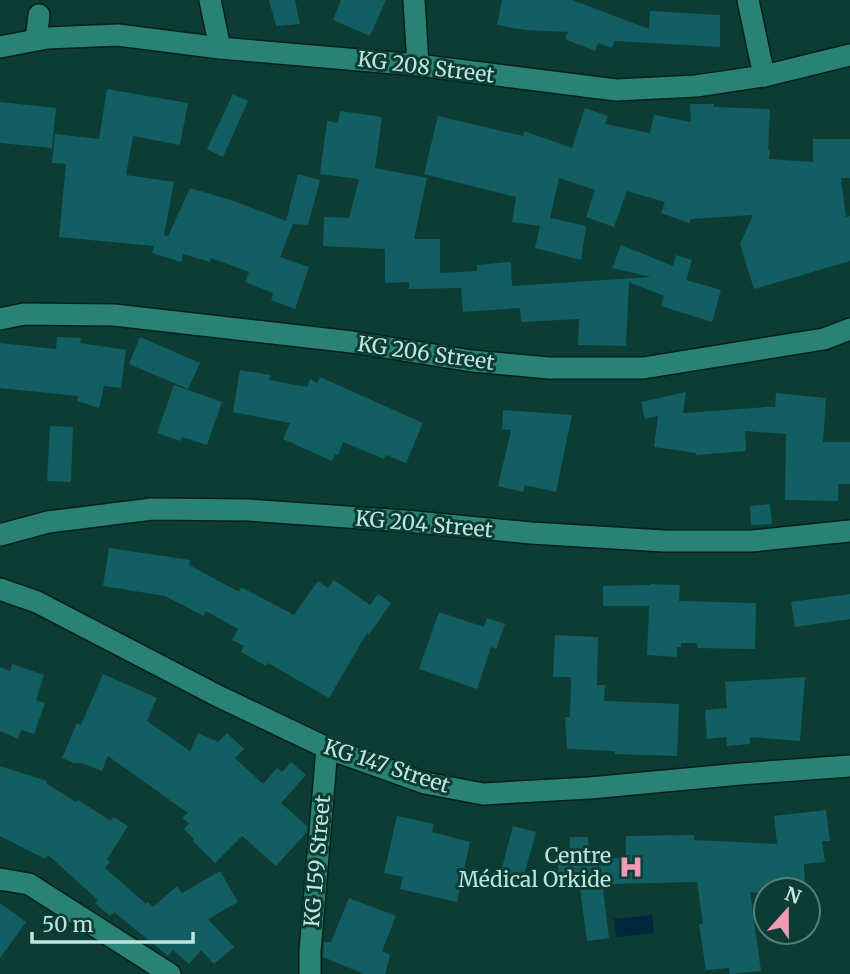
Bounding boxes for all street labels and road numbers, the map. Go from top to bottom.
street label: KG 208 Street [356,45,496,89]
street label: KG 206 Street [356,330,496,376]
street label: KG 204 Street [354,505,494,543]
street label: KG 147 Street [321,733,453,799]
street label: KG 159 Street [298,794,336,928]

